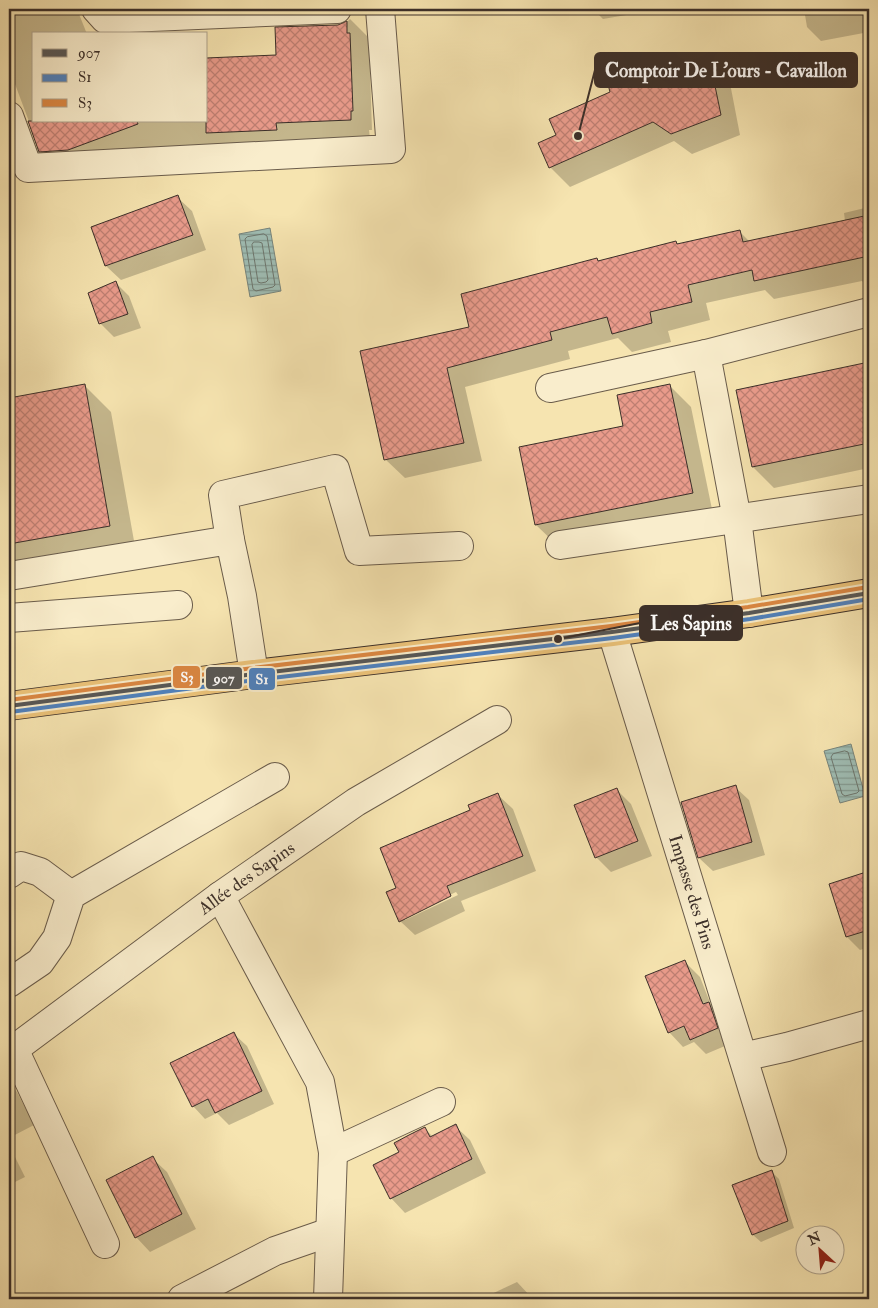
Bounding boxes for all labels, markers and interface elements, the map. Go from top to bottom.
legend [32,32,208,122]
text: 907 [77,44,100,63]
callout: Comptoir De L'ours - Cavaillon [595,53,857,87]
text: Comptoir De L'ours - Cavaillon [605,59,847,84]
text: S1 [78,68,92,87]
text: S3 [78,94,92,113]
callout: Les Sapins [640,606,742,640]
text: Les Sapins [650,612,732,637]
line badge: S3 [172,665,201,689]
line badge: 907 [205,666,243,690]
line badge: S1 [248,667,276,691]
text: S3 [180,669,194,686]
text: 907 [212,670,235,687]
text: S1 [256,671,268,688]
street label: Impasse des Pins [664,832,720,952]
street label: Allée des Sapins [193,836,299,920]
north arrow [796,1226,846,1276]
text: N [804,1228,824,1250]

